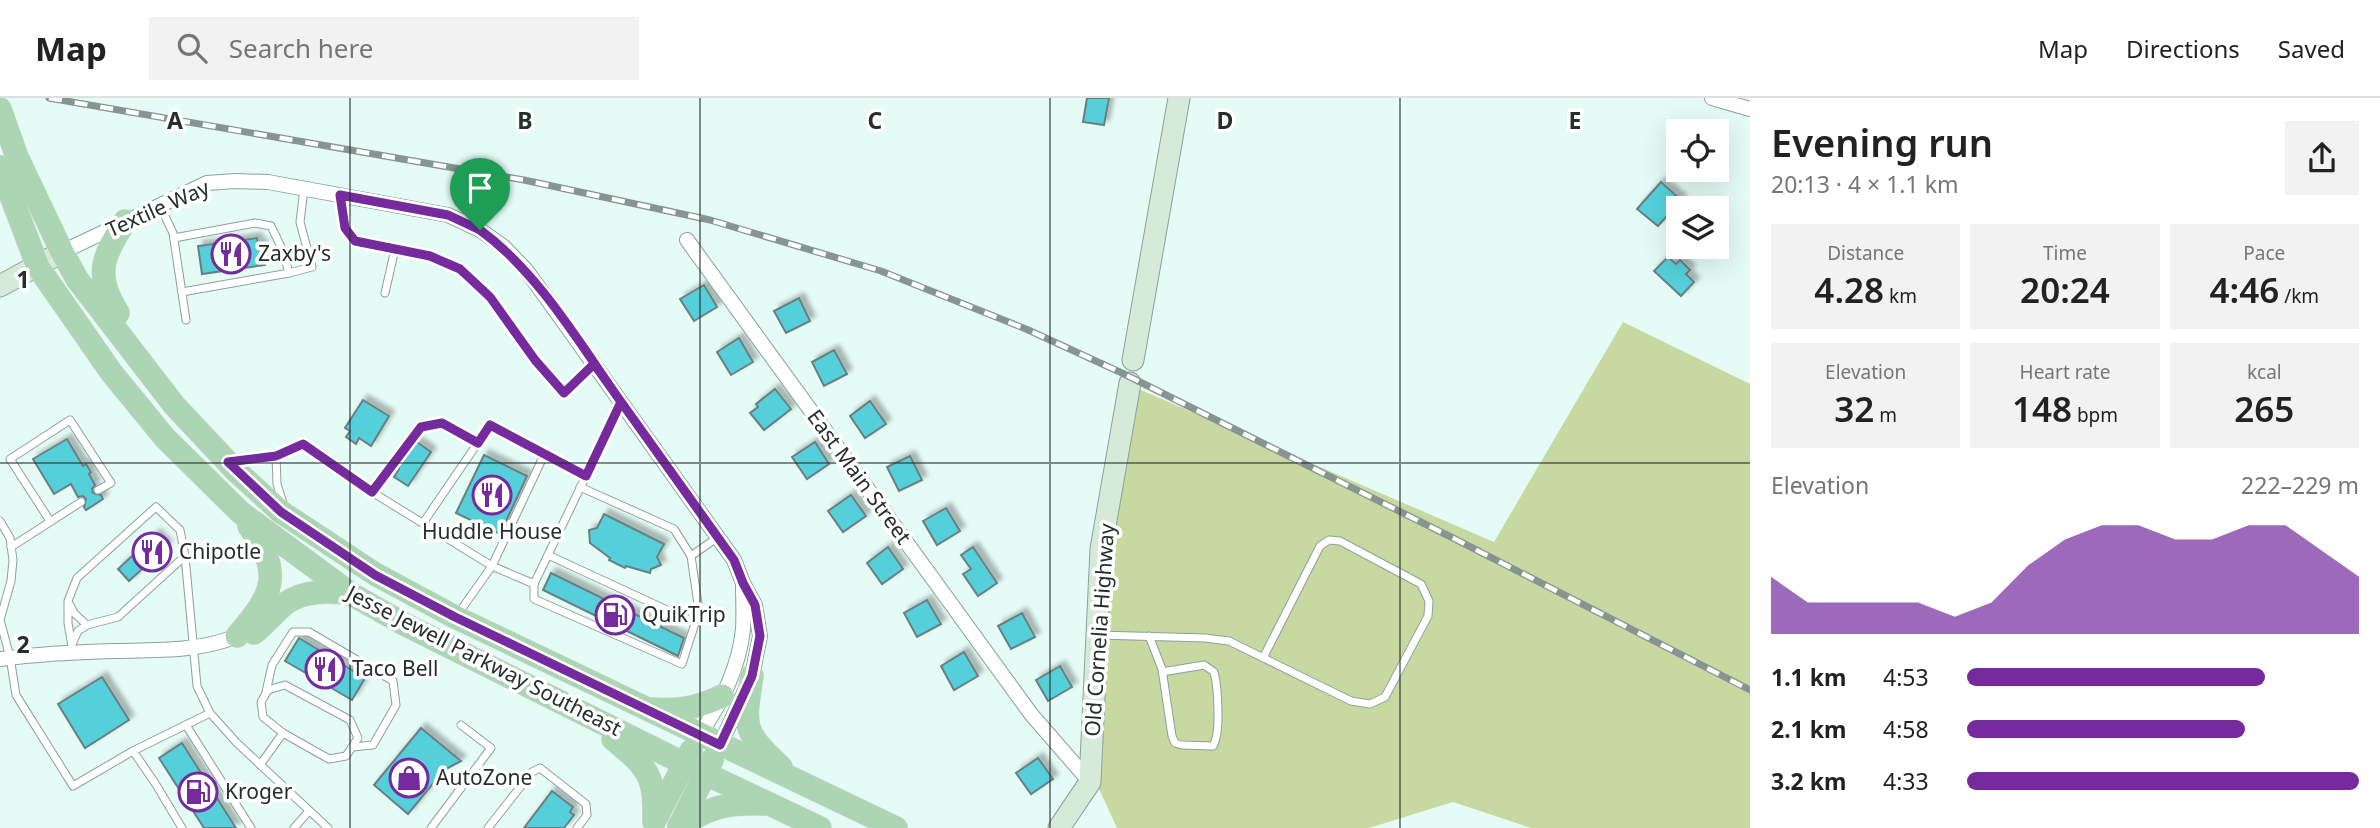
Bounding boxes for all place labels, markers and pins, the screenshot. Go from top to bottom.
pin [450,158,510,230]
restaurant icon: Zaxby's [210,233,252,275]
place label: Zaxby's [258,239,331,267]
restaurant icon: Huddle House [471,474,513,516]
place label: Huddle House [422,517,562,545]
restaurant icon: Chipotle [131,531,173,573]
place label: Chipotle [179,537,261,565]
fuel station icon: QuikTrip [594,594,636,636]
place label: QuikTrip [642,600,726,628]
restaurant icon: Taco Bell [304,648,346,690]
place label: Taco Bell [352,654,438,682]
shop icon: AutoZone [388,757,430,799]
place label: AutoZone [436,763,532,791]
fuel station icon: Kroger [177,771,219,813]
place label: Kroger [225,777,293,805]

